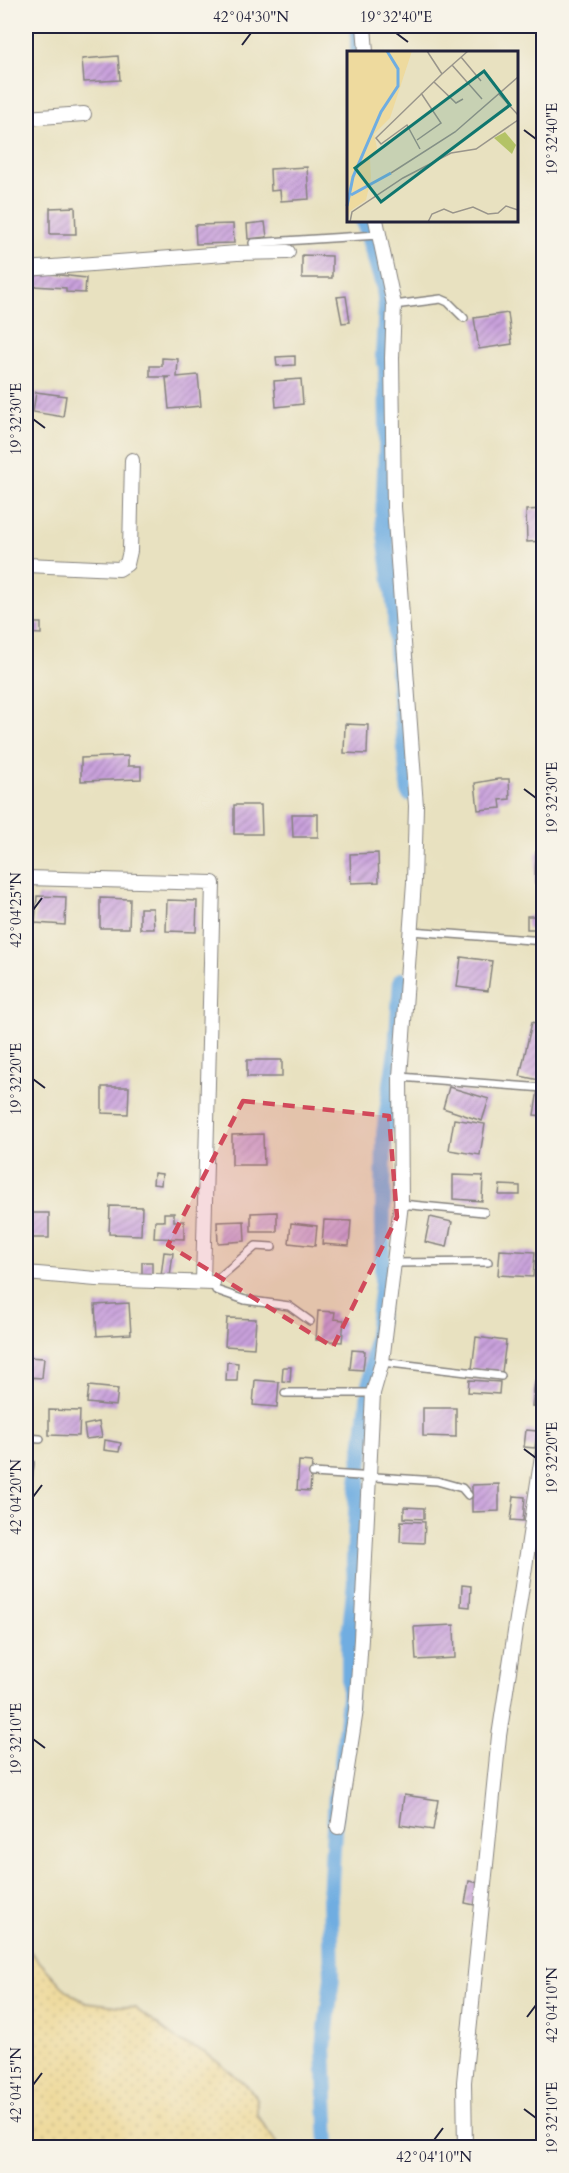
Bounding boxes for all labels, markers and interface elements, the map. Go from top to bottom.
text: 42°04'30"N [213,7,289,27]
text: 19°32'40"E [360,7,432,27]
inset map [347,51,518,222]
text: 19°32'40"E [542,103,562,175]
text: 19°32'30"E [6,383,26,455]
text: 19°32'30"E [542,762,562,834]
text: 42°04'25"N [6,872,26,948]
text: 19°32'20"E [6,1043,26,1115]
text: 19°32'20"E [542,1422,562,1494]
text: 42°04'20"N [6,1459,26,1535]
text: 19°32'10"E [6,1703,26,1775]
text: 42°04'10"N [542,1967,562,2043]
text: 42°04'15"N [6,2047,26,2123]
text: 19°32'10"E [542,2082,562,2154]
text: 42°04'10"N [396,2147,472,2167]

